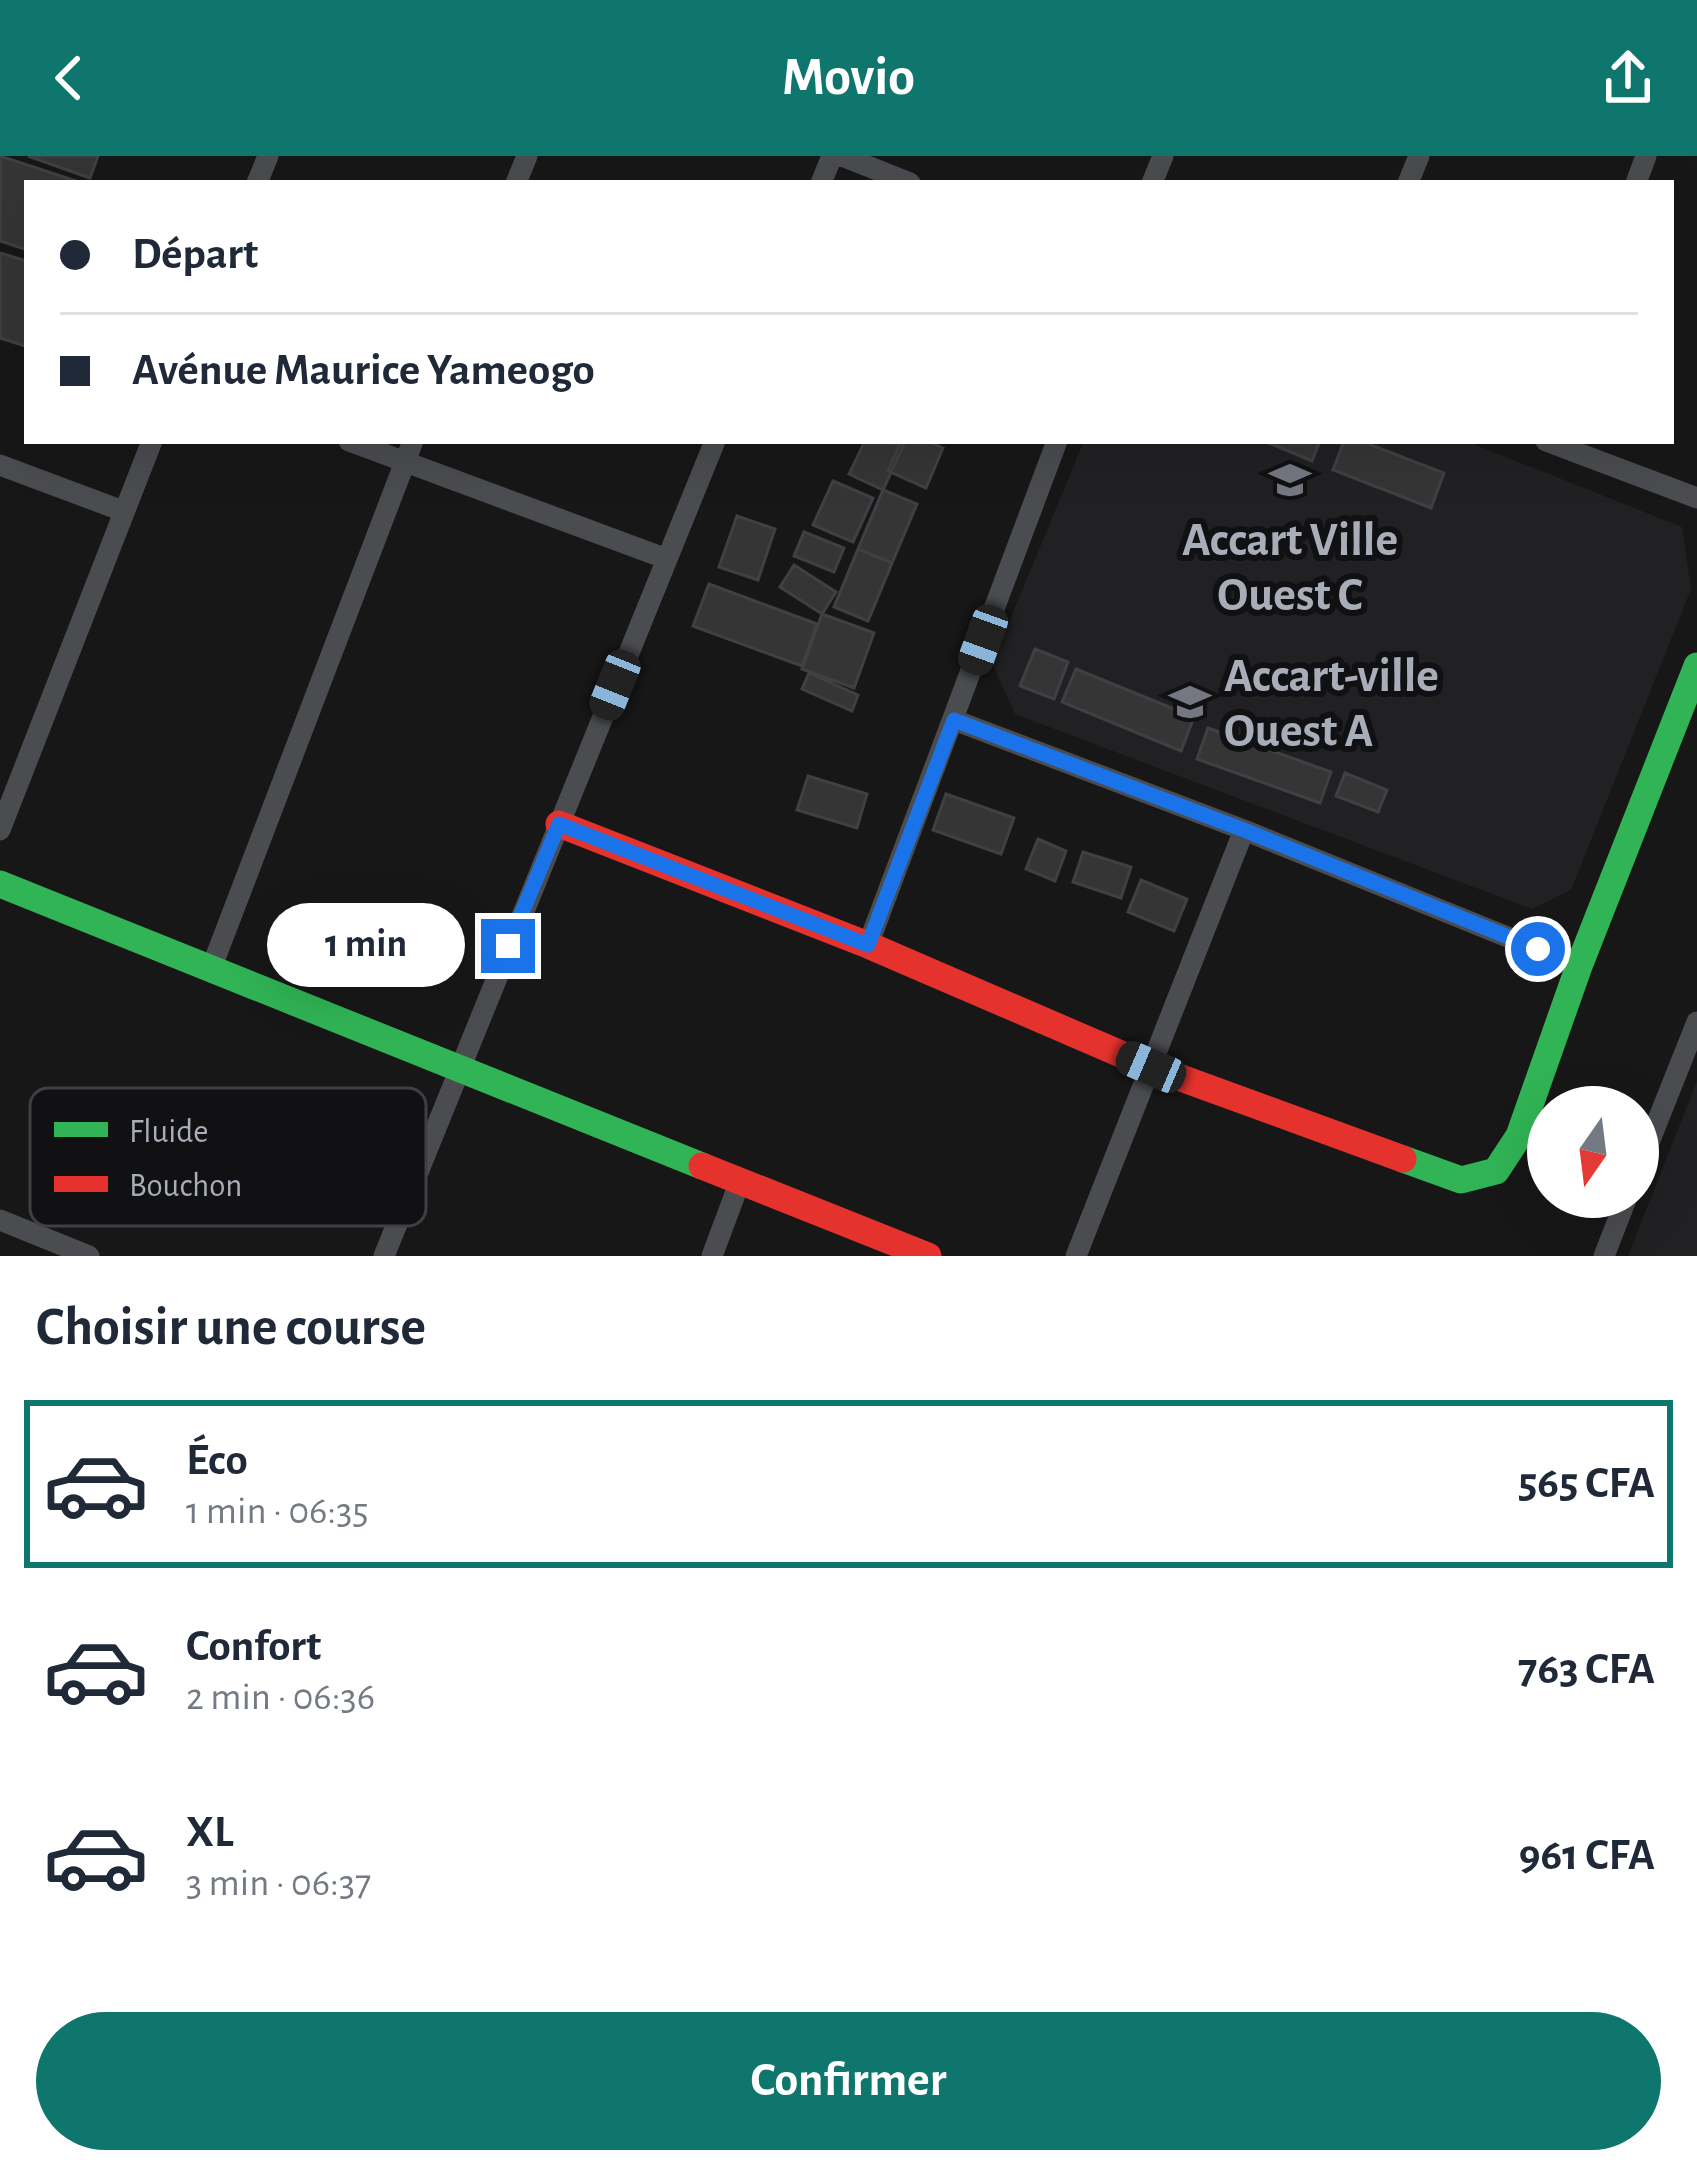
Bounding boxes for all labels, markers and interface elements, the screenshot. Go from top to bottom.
icon: back [36,45,102,111]
icon: share [1595,45,1661,111]
text: Movio [782,51,915,105]
text: Départ [132,232,258,277]
text: Avénue Maurice Yameogo [132,348,595,393]
school or university icon: Accart Ville Ouest C [1267,457,1313,503]
place label: Accart Ville Ouest C [1182,517,1398,620]
car [954,600,1012,680]
car [585,645,645,725]
place label: Accart-ville Ouest A [1224,653,1439,756]
school or university icon: Accart-ville Ouest A [1167,679,1213,725]
callout: 1 min [268,904,466,988]
route end [481,919,535,973]
route start [1511,922,1565,976]
text: 1 min [325,925,407,964]
car [1111,1036,1191,1098]
north arrow [1527,1086,1659,1218]
map controls [1527,1086,1659,1218]
legend [30,1088,426,1226]
text: Fluide [129,1116,209,1149]
text: Bouchon [129,1170,242,1203]
text: Choisir une course [36,1301,426,1355]
icon: car [42,1430,150,1538]
text: Éco [186,1438,248,1483]
text: 565 CFA [1518,1461,1655,1506]
text: 1 min · 06:35 [186,1492,369,1531]
icon: car [42,1616,150,1724]
text: Confort [186,1624,321,1669]
text: 763 CFA [1518,1647,1655,1692]
text: 2 min · 06:36 [186,1678,375,1717]
icon: car [42,1802,150,1910]
text: XL [186,1810,234,1855]
text: 961 CFA [1519,1833,1655,1878]
text: 3 min · 06:37 [186,1864,371,1903]
button: Confirmer [36,2012,1661,2150]

